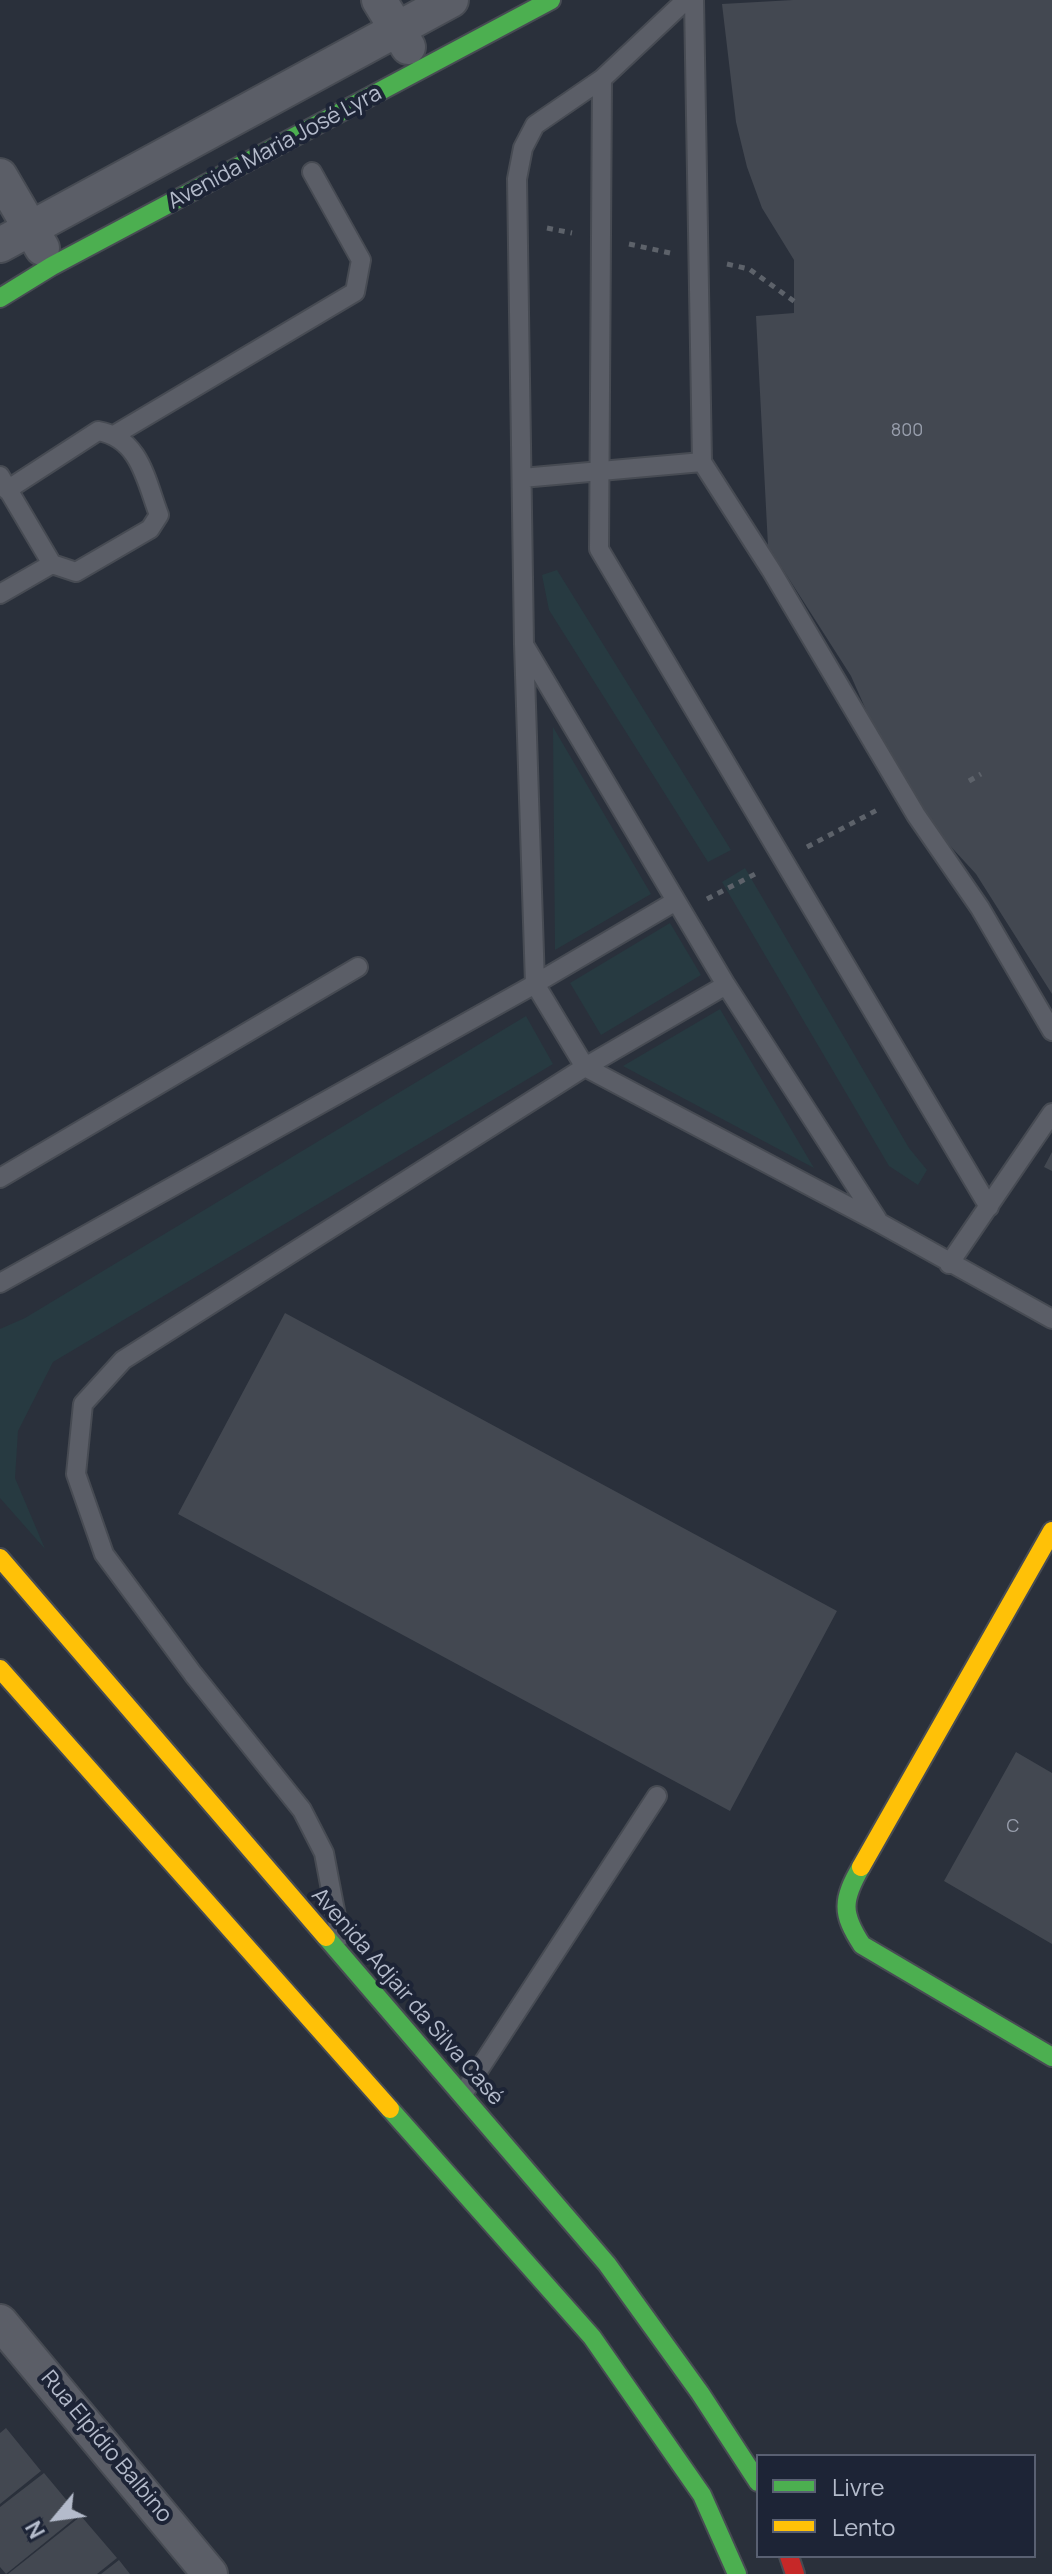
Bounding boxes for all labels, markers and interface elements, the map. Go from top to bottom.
street label: Avenida Maria José Lyra [164,80,386,216]
house number: 800 [891,420,923,442]
house number: C [1007,1816,1019,1838]
street label: Avenida Adjair da Silva Casé [305,1883,509,2111]
street label: Rua Elpídio Balbino [35,2366,177,2528]
legend [756,2454,1036,2558]
text: Livre [832,2470,885,2503]
north arrow [16,2478,96,2558]
text: Lento [832,2510,896,2543]
text: N [18,2515,52,2544]

